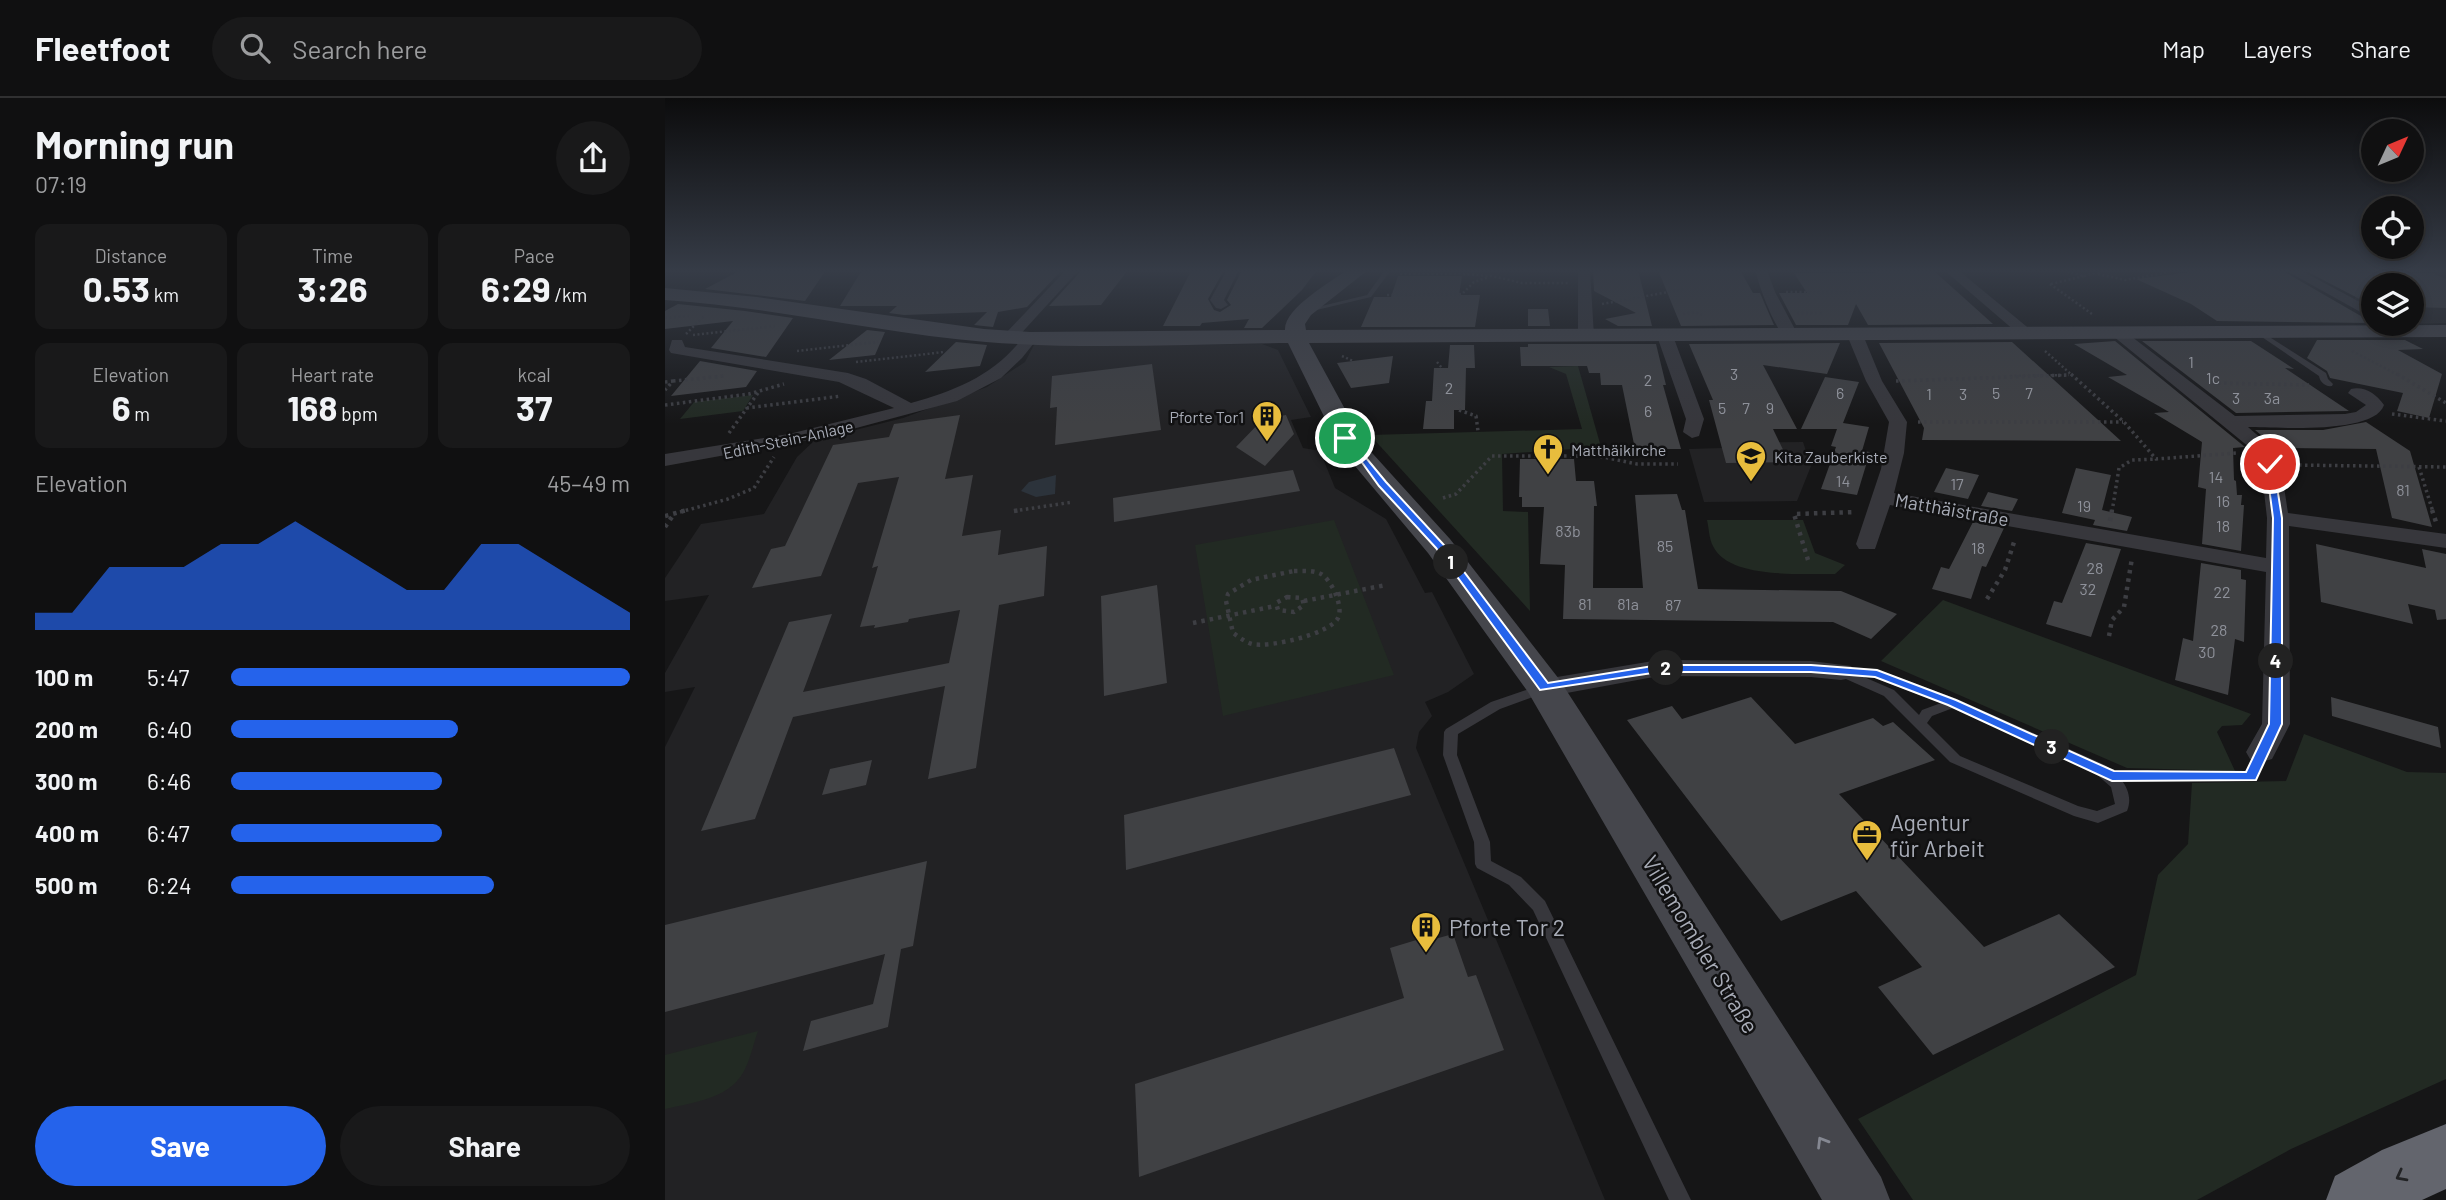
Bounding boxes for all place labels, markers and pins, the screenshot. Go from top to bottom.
building icon: Pforte Tor1 [1250,399,1284,443]
place label: Pforte Tor1 [1169,407,1244,426]
pin [1315,408,1375,468]
church icon: Matthäikirche [1531,432,1565,476]
pin [2240,434,2300,494]
school or university icon: Kita Zauberkiste [1734,439,1768,483]
place label: Matthäikirche [1571,440,1666,459]
place label: Kita Zauberkiste [1774,447,1887,466]
pin: 1 [1433,545,1469,580]
pin: 4 [2259,644,2293,678]
pin: 2 [1649,650,1683,686]
pin: 3 [2035,730,2069,764]
place label: Agentur für Arbeit [1890,808,1985,862]
office icon: Agentur für Arbeit [1850,818,1884,862]
building icon: Pforte Tor 2 [1409,910,1443,954]
place label: Pforte Tor 2 [1449,913,1565,941]

